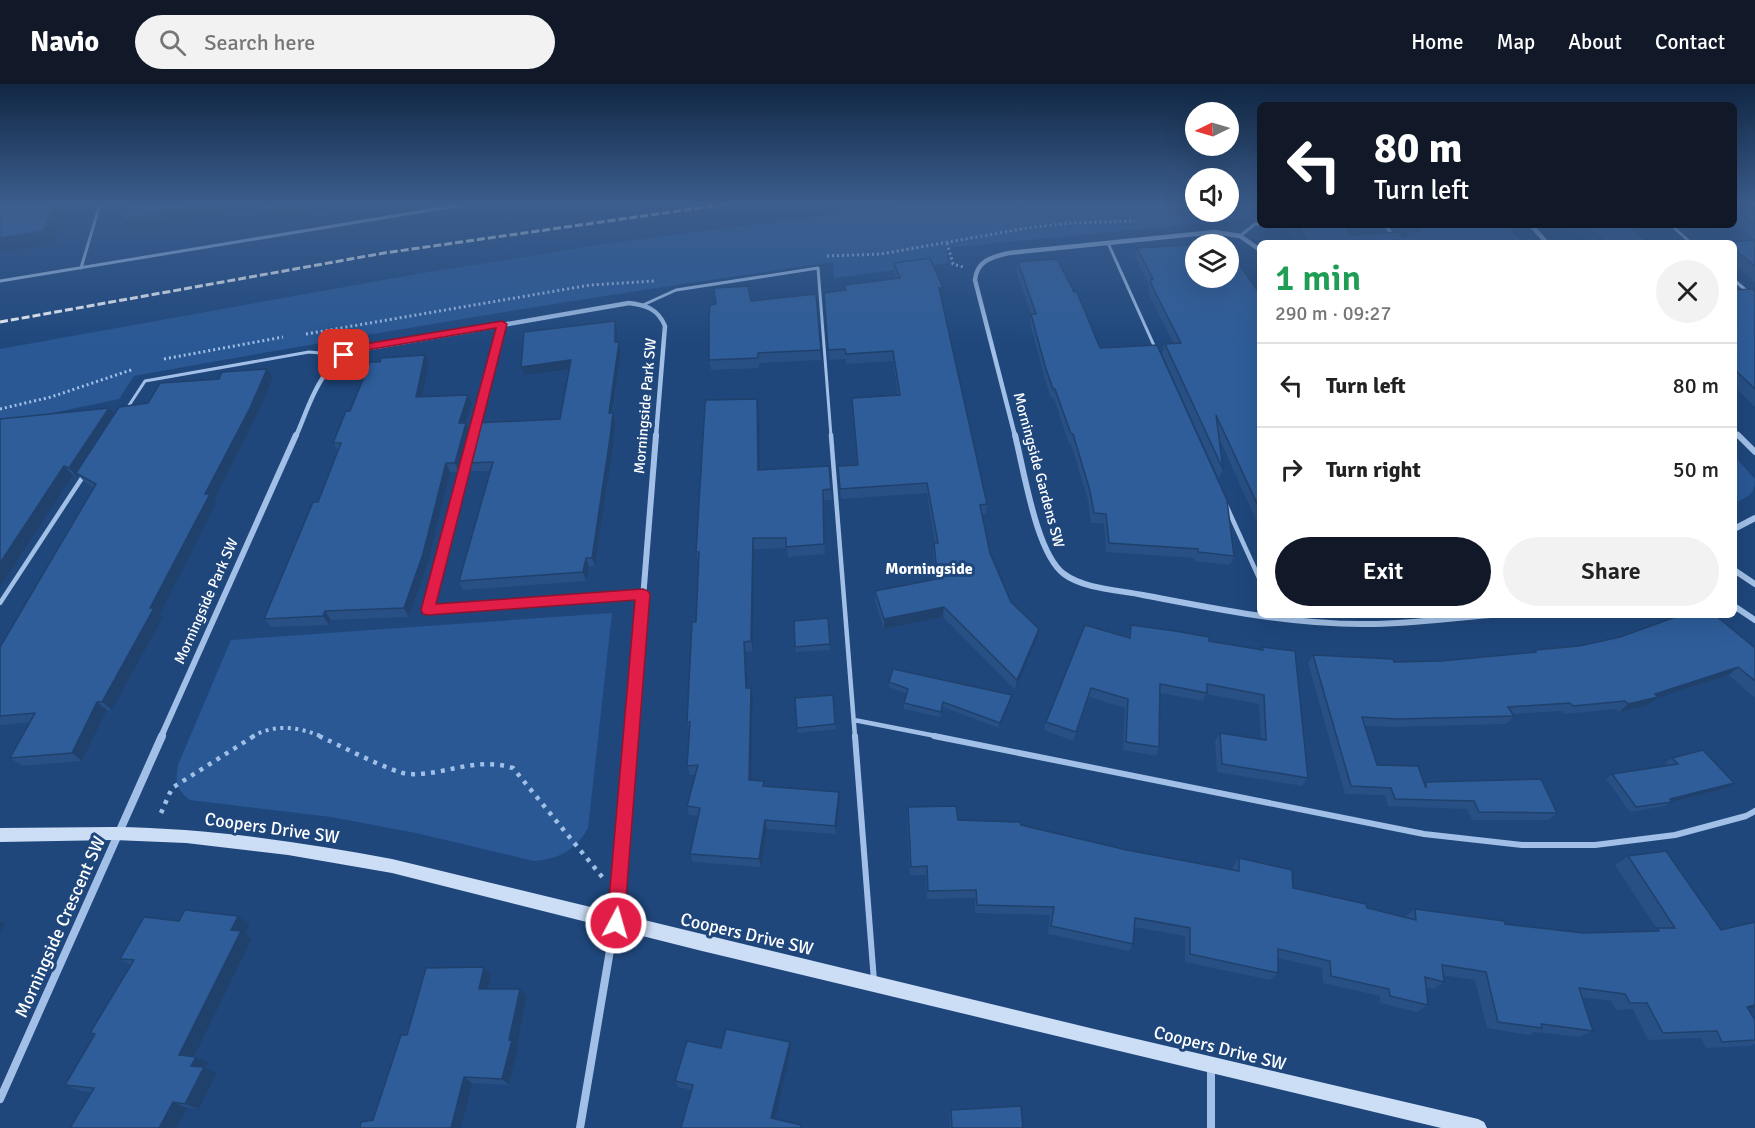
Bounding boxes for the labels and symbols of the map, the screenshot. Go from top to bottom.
north arrow [1185,102,1239,156]
pin [318,329,369,380]
street label: Morningside Park SW [630,337,660,475]
street label: Morningside Gardens SW [1010,390,1068,550]
street label: Morningside Park SW [170,535,242,667]
district label: Morningside [885,559,973,579]
street label: Coopers Drive SW [203,808,341,848]
street label: Morningside Crescent SW [10,833,110,1021]
position arrow [584,891,648,955]
street label: Coopers Drive SW [678,908,816,960]
street label: Coopers Drive SW [1152,1021,1288,1075]

